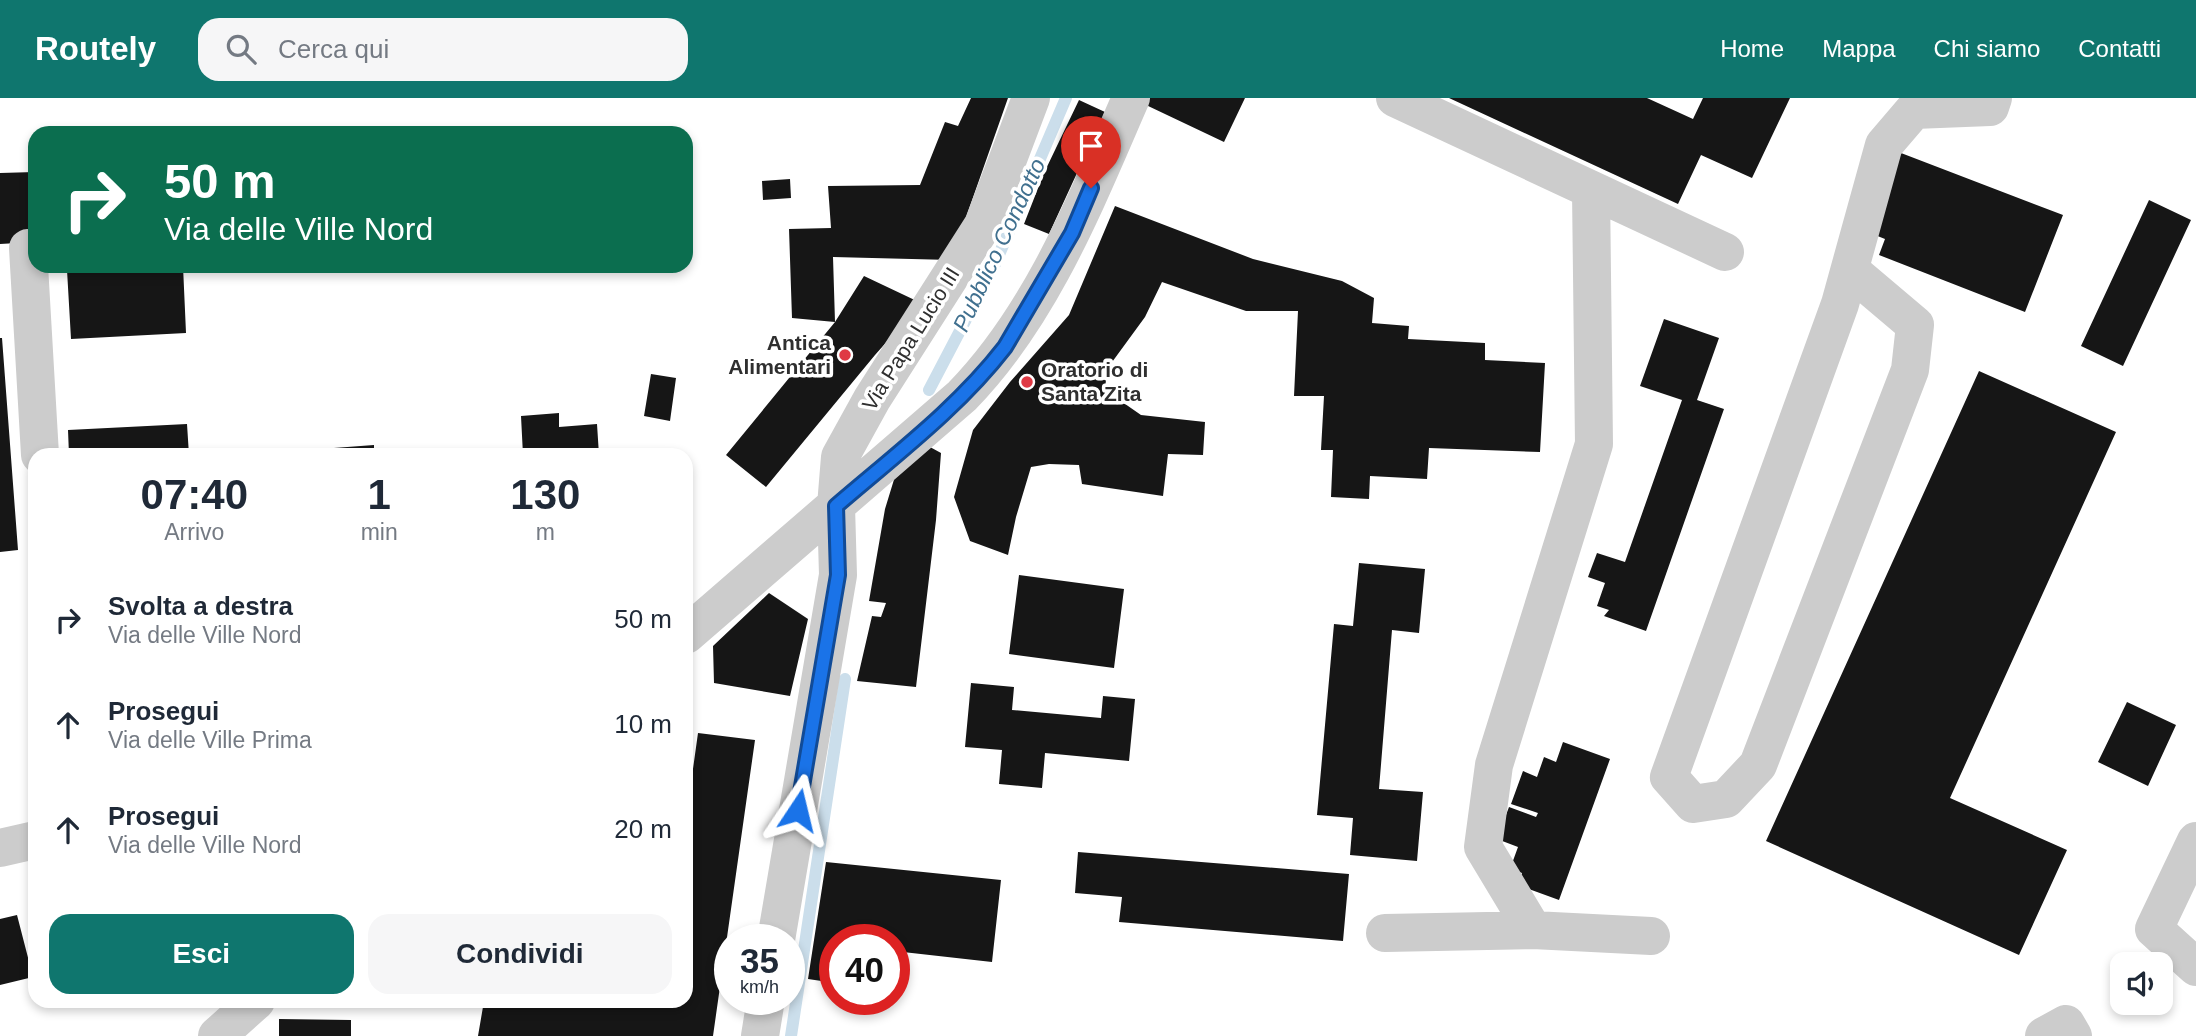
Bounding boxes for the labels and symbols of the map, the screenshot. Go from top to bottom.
pin [1061,116,1121,188]
water label: Pubblico Condotto [947,154,1051,336]
street label: Via Papa Lucio III [857,263,964,414]
place label: Antica Alimentari [728,331,831,378]
marker: Antica Alimentari [837,347,853,363]
place label: Oratorio di Santa Zita [1041,358,1148,405]
marker: Oratorio di Santa Zita [1019,374,1035,390]
position arrow [761,773,835,847]
speed limit sign: 40 [819,924,910,1015]

